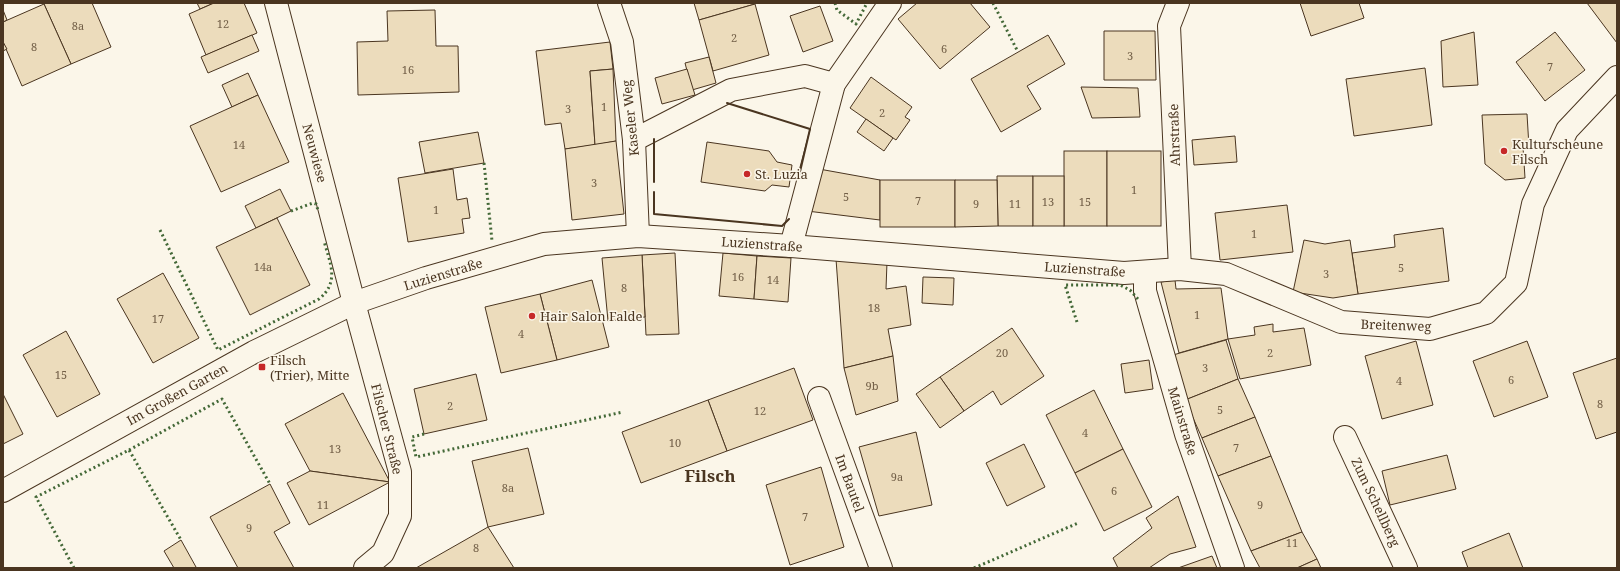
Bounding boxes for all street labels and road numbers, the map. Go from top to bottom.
street label: Kaseler Weg [617,79,643,157]
street label: Ahrstraße [1164,103,1184,167]
street label: Neuwiese [299,122,332,184]
street label: Luzienstraße [721,232,803,256]
street label: Luzienstraße [401,253,485,295]
street label: Luzienstraße [1044,257,1126,281]
street label: Breitenweg [1360,315,1432,335]
street label: Im Großen Garten [123,358,231,429]
street label: Filscher Straße [367,382,407,476]
street label: Mainstraße [1164,384,1202,458]
street label: Im Bautel [831,452,869,514]
street label: Zum Schellberg [1347,455,1405,549]

